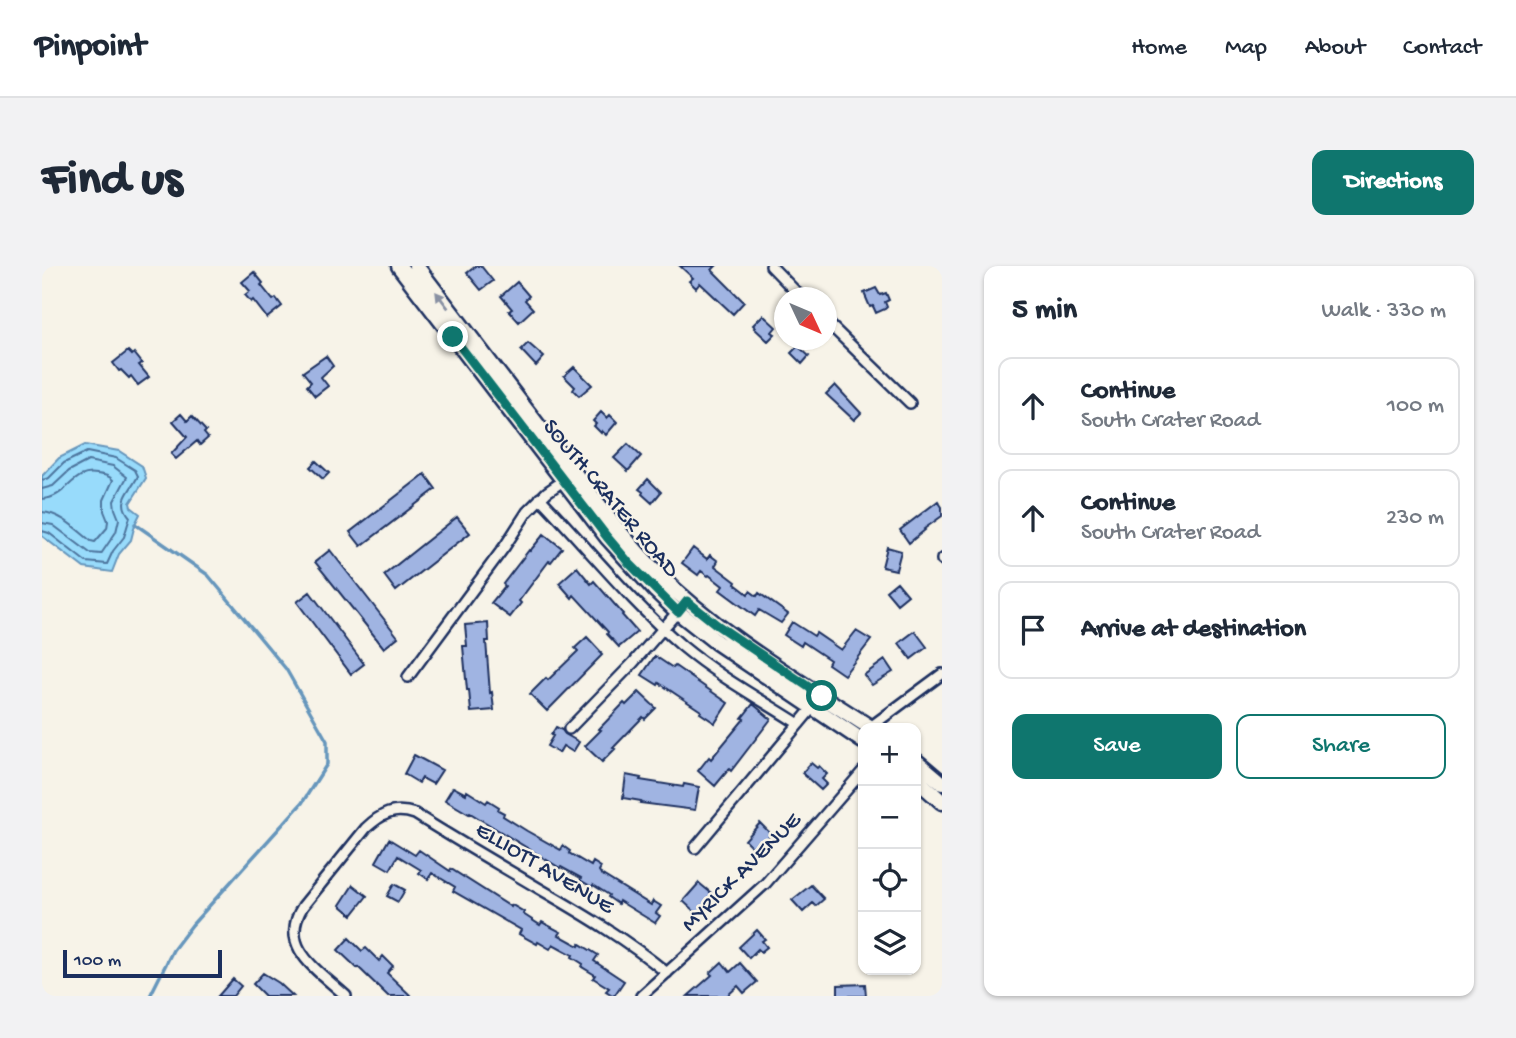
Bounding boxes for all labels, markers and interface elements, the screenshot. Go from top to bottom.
text: Pinpoint [35,29,146,67]
text: Home [1131,34,1187,63]
text: Map [1225,34,1267,63]
text: About [1305,34,1365,63]
text: Contact [1403,34,1481,63]
button: Directions [1312,150,1474,215]
text: Find us [42,153,182,211]
north arrow [774,287,837,350]
one-way arrow [436,291,450,309]
text: 5 min [1012,294,1077,329]
text: Walk · 330 m [1322,298,1446,325]
route end [437,321,468,352]
text: Continue [1081,377,1175,408]
icon: ahead [1014,387,1052,425]
text: 100 m [1387,393,1444,420]
text: South Crater Road [1081,408,1260,435]
street label: SOUTH CRATER ROAD [536,414,685,584]
text: Continue [1081,489,1175,520]
icon: ahead [1014,499,1052,537]
text: 230 m [1386,505,1444,532]
text: South Crater Road [1081,520,1260,547]
icon: arrive [1014,611,1052,649]
text: Arrive at destination [1081,615,1306,646]
route start [806,680,837,711]
button: Save [1012,714,1222,779]
button: Share [1236,714,1446,779]
map controls [858,723,921,975]
button: + [858,723,921,786]
button: − [858,786,921,849]
street label: MYRICK AVENUE [677,806,809,938]
street label: ELLIOTT AVENUE [470,817,620,922]
button: locate [858,849,921,912]
button: layers [858,912,921,975]
scale bar [63,947,222,979]
text: 100 m [74,950,121,973]

